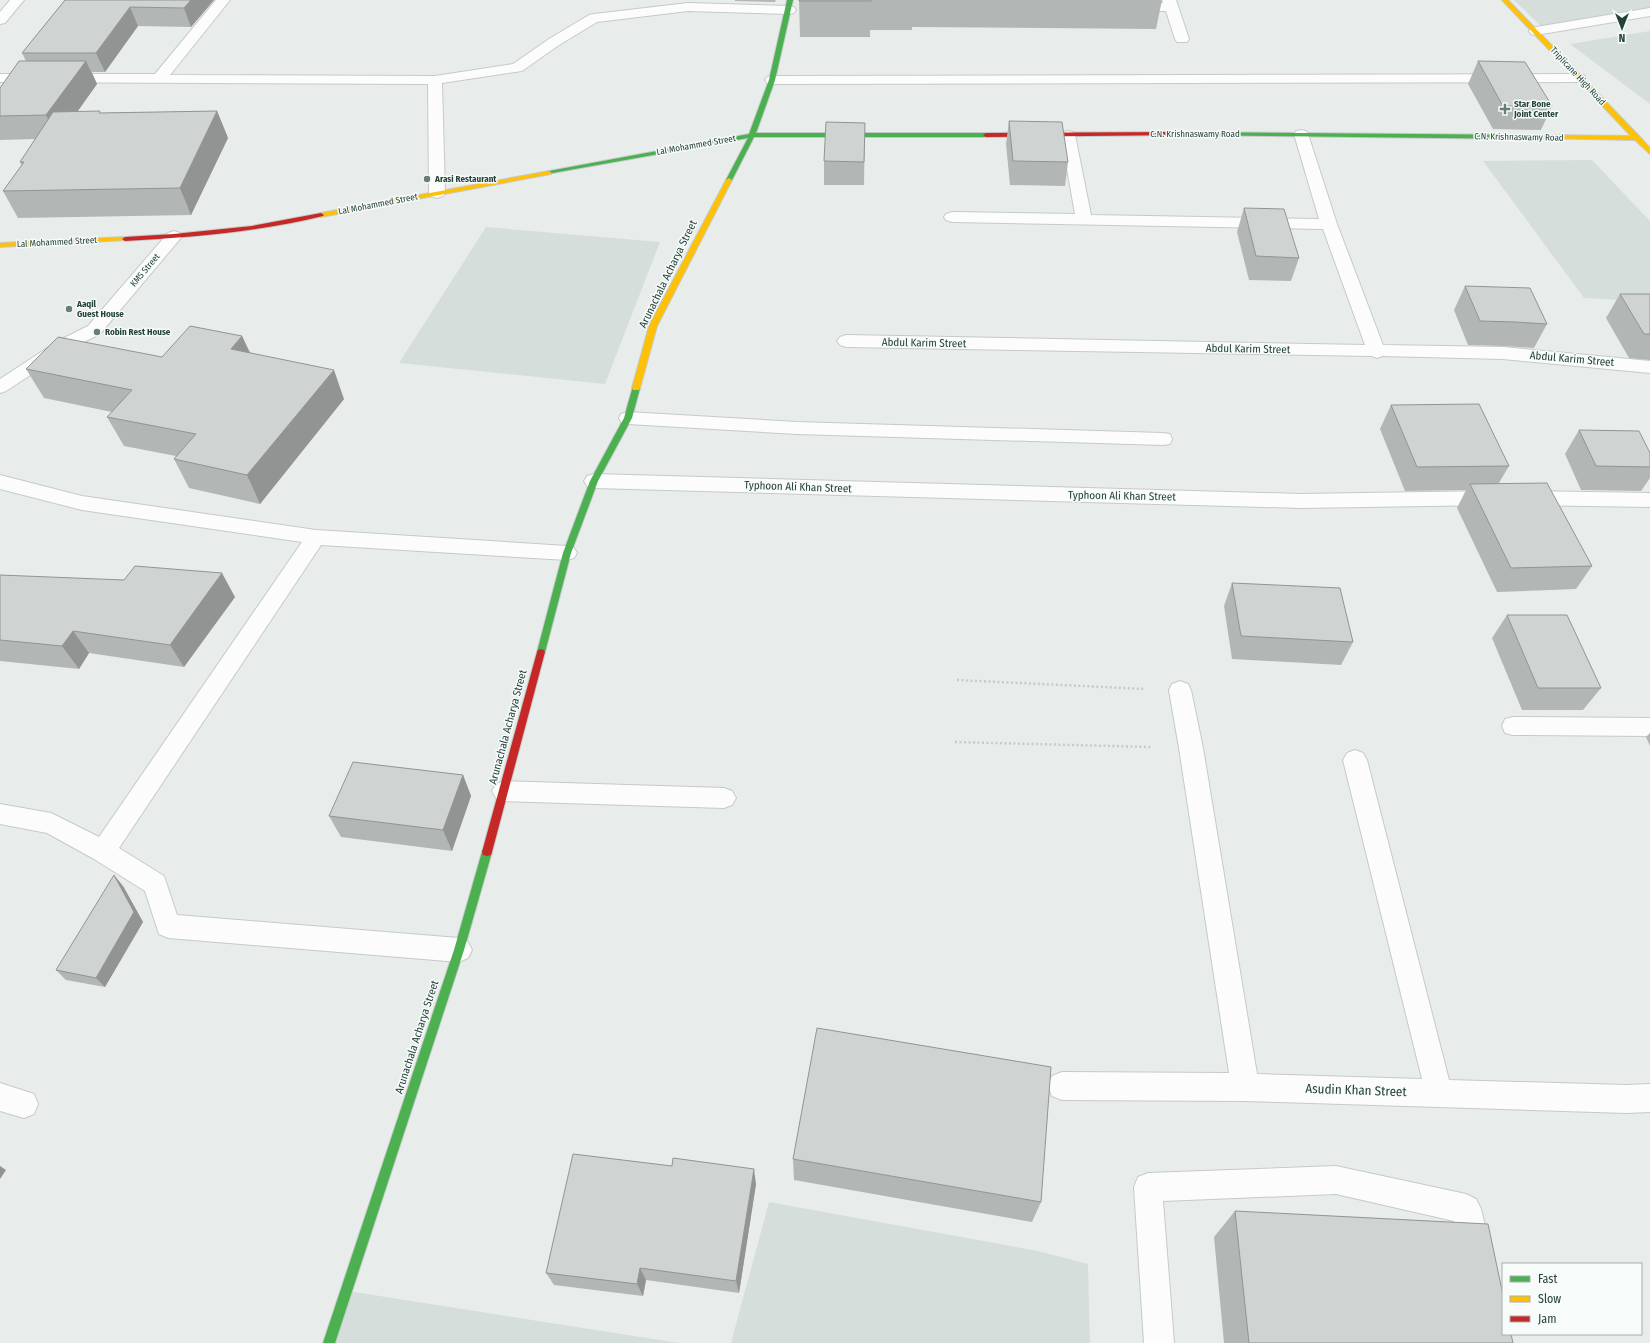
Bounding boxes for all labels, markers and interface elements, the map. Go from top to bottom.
north arrow [1602,8,1642,48]
text: N [1619,31,1625,44]
street label: Triplicane High Road [1549,45,1608,107]
place label: Star Bone Joint Center [1513,99,1559,119]
marker: Star Bone Joint Center [1499,103,1511,115]
street label: C.N. Krishnaswamy Road [1150,129,1240,139]
street label: C.N. Krishnaswamy Road [1474,131,1564,143]
street label: Lal Mohammed Street [656,133,736,157]
marker: Arasi Restaurant [422,174,432,184]
place label: Arasi Restaurant [434,174,497,184]
street label: Lal Mohammed Street [338,191,418,217]
street label: Arunachala Acharya Street [636,218,700,330]
street label: Lal Mohammed Street [17,235,97,249]
street label: KMS Street [128,252,162,288]
place label: Aaqil Guest House [76,299,124,319]
marker: Aaqil Guest House [64,304,74,314]
marker: Robin Rest House [92,327,102,337]
place label: Robin Rest House [105,327,171,337]
street label: Abdul Karim Street [882,336,967,350]
street label: Abdul Karim Street [1206,342,1291,356]
street label: Abdul Karim Street [1529,349,1615,369]
street label: Typhoon Ali Khan Street [744,479,852,495]
street label: Typhoon Ali Khan Street [1068,489,1176,503]
street label: Arunachala Acharya Street [486,668,530,786]
street label: Arunachala Acharya Street [393,978,442,1095]
street label: Asudin Khan Street [1305,1081,1408,1099]
legend [1502,1263,1642,1335]
text: Fast [1538,1272,1557,1286]
text: Slow [1538,1292,1561,1306]
text: Jam [1538,1312,1556,1326]

